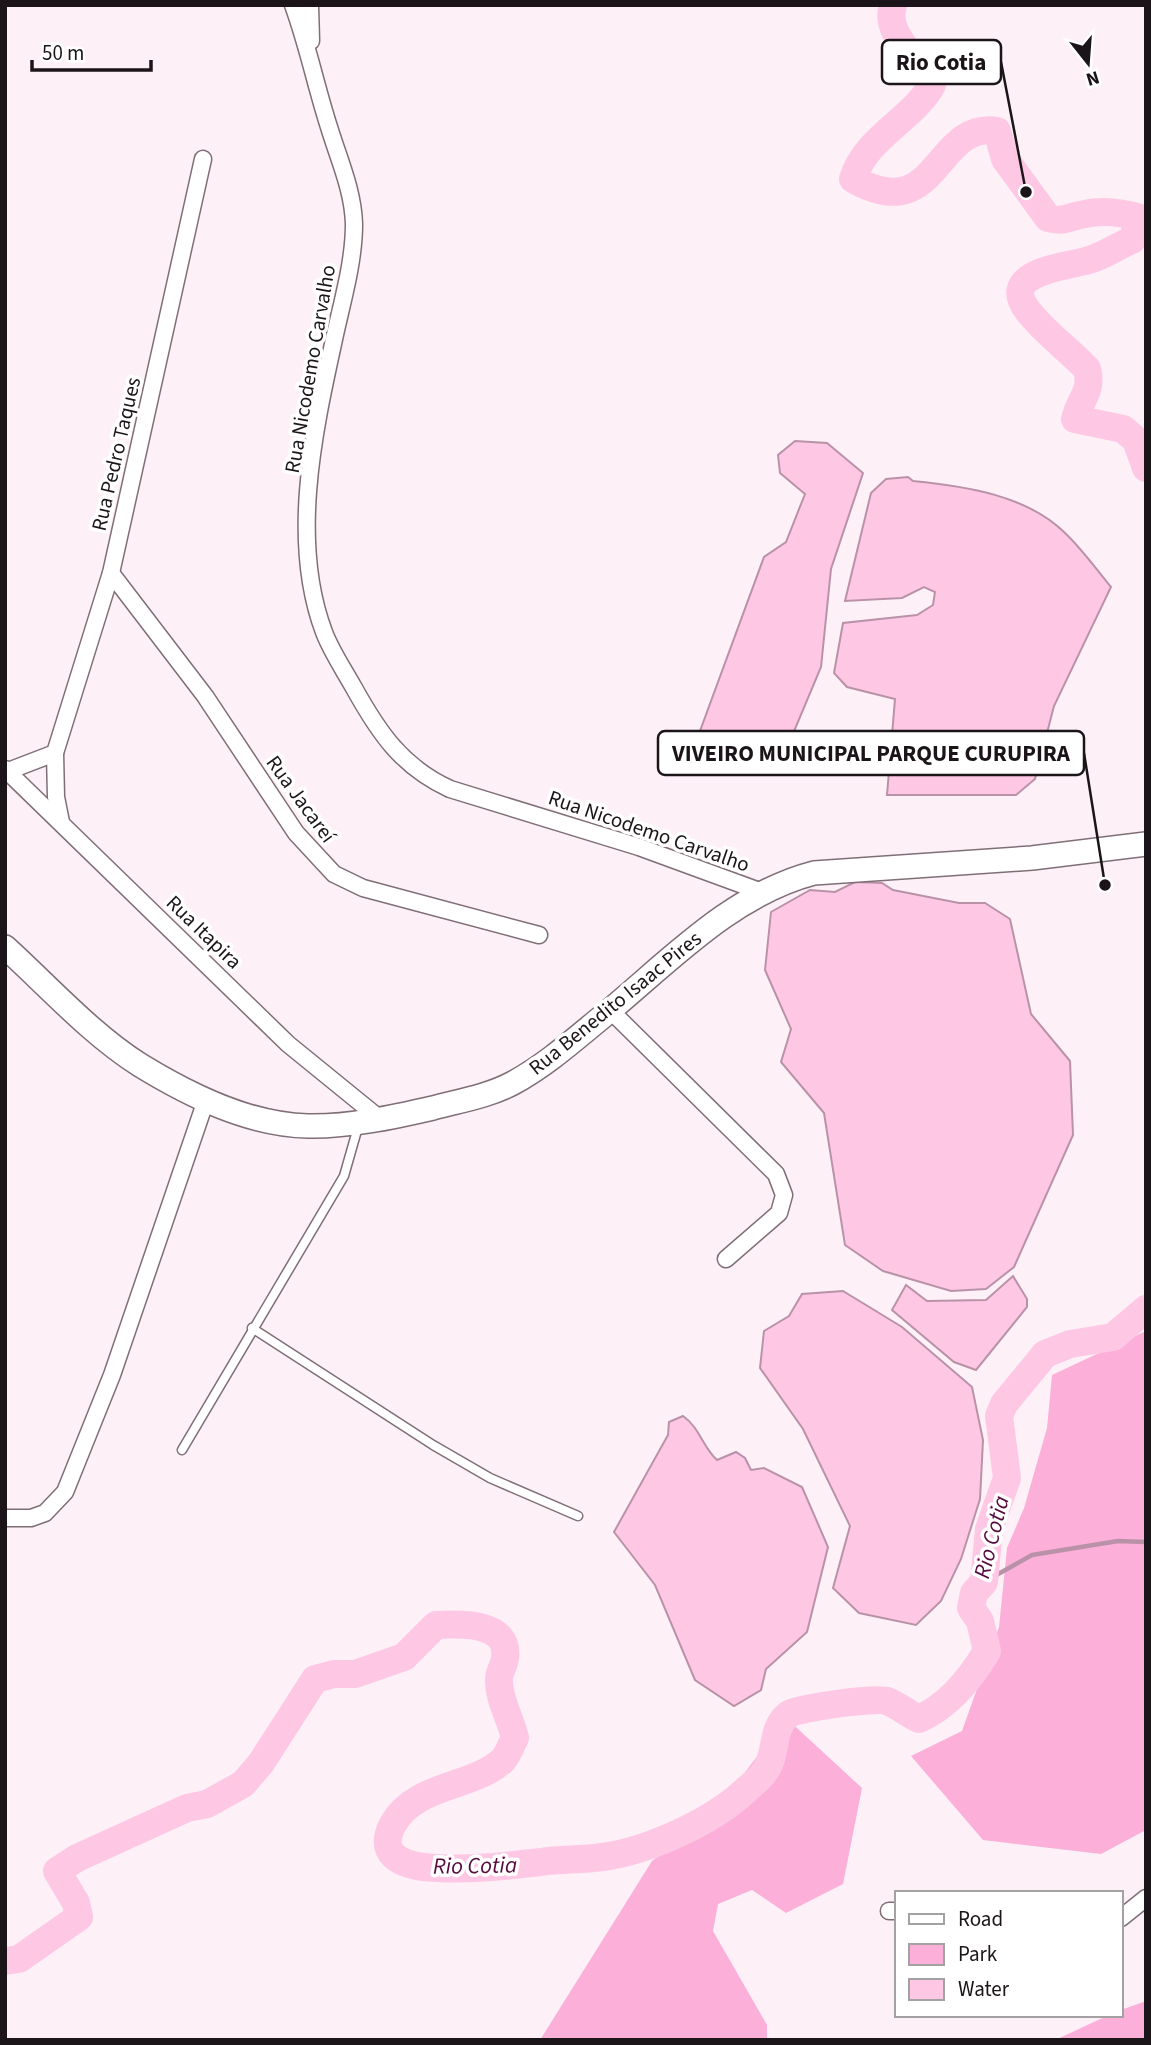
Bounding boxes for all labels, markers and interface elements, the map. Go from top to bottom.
scale bar [32,28,150,72]
north arrow [1053,28,1123,98]
text: 50 m [42,38,84,68]
callout: Rio Cotia [882,40,1001,84]
text: Rio Cotia [896,46,986,79]
text: N [1083,63,1103,93]
street label: Rua Nicodemo Carvalho [277,262,343,476]
street label: Rua Pedro Taques [84,374,148,534]
callout: VIVEIRO MUNICIPAL PARQUE CURUPIRA [658,731,1084,775]
text: VIVEIRO MUNICIPAL PARQUE CURUPIRA [671,737,1071,770]
street label: Rua Jacareí [259,749,343,850]
street label: Rua Nicodemo Carvalho [544,782,754,880]
street label: Rua Itapira [159,888,249,976]
street label: Rua Benedito Isaac Pires [522,924,708,1082]
water label: Rio Cotia [965,1492,1018,1582]
water label: Rio Cotia [433,1848,517,1883]
legend [895,1891,1123,2017]
text: Road [958,1904,1003,1934]
text: Park [958,1939,998,1969]
text: Water [958,1974,1010,2004]

